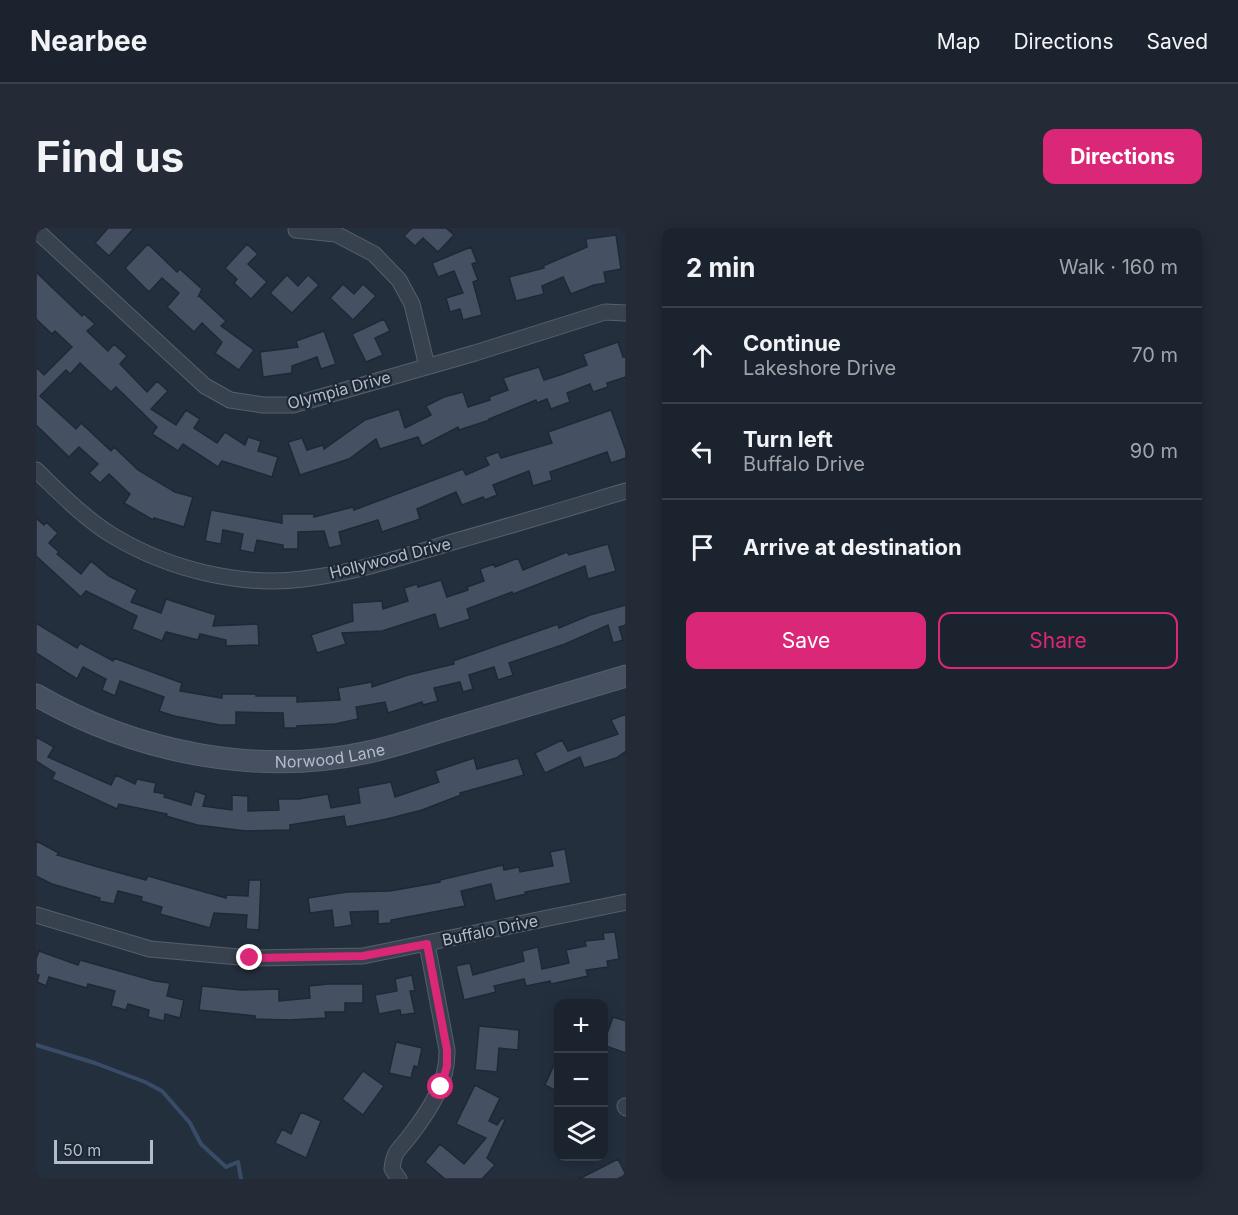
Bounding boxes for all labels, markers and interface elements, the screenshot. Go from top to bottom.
text: Nearbee [30,24,147,58]
text: Map [937,29,980,54]
text: Directions [1013,29,1114,54]
text: Saved [1147,29,1208,54]
button: Directions [1043,129,1202,184]
text: Find us [36,131,184,182]
text: 2 min [686,252,756,283]
text: Walk · 160 m [1059,255,1178,279]
text: Continue [743,330,841,356]
icon: ahead [686,339,719,372]
text: 70 m [1131,343,1178,367]
text: Lakeshore Drive [743,356,896,380]
street label: Olympia Drive [285,367,393,413]
text: Turn left [743,426,833,452]
icon: left [686,435,719,468]
text: 90 m [1130,439,1178,463]
text: Buffalo Drive [743,452,865,476]
icon: arrive [686,531,719,564]
street label: Hollywood Drive [327,533,453,583]
text: Arrive at destination [743,534,962,560]
button: Save [686,612,926,669]
button: Share [938,612,1178,669]
street label: Norwood Lane [275,739,387,772]
street label: Buffalo Drive [440,910,540,950]
route end [236,944,262,970]
map controls [554,999,608,1161]
button: + [554,999,608,1053]
button: − [554,1053,608,1107]
route start [427,1073,453,1099]
button: layers [554,1107,608,1161]
scale bar [54,1137,153,1164]
text: 50 m [63,1140,101,1160]

